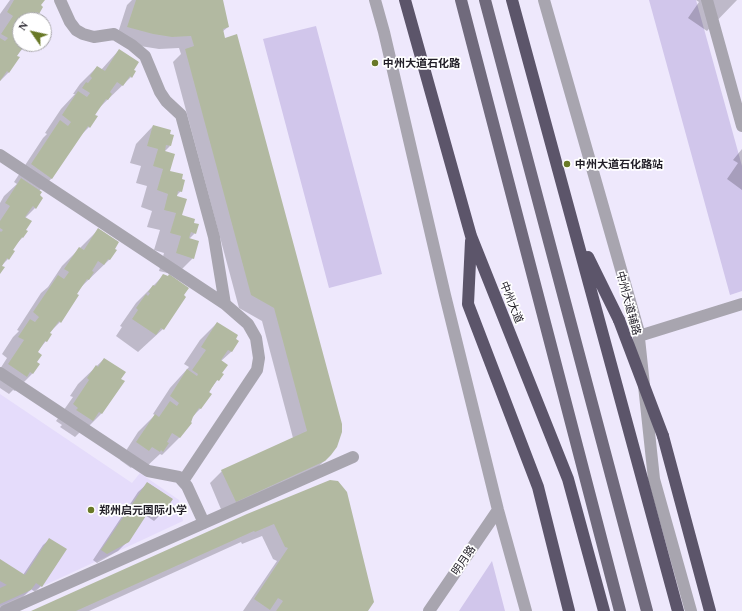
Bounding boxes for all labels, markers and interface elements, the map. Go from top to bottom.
north arrow [12,12,52,52]
text: N [16,19,30,33]
place label: 中州大道石化路 [383,56,460,70]
marker: 中州大道石化路 [370,58,380,68]
place label: 中州大道石化路站 [575,157,663,171]
marker: 中州大道石化路站 [562,159,572,169]
street label: 中州大道辅路 [614,269,644,337]
street label: 中州大道 [498,279,526,325]
place label: 郑州启元国际小学 [99,503,187,517]
marker: 郑州启元国际小学 [86,505,96,515]
street label: 明月路 [448,543,478,577]

